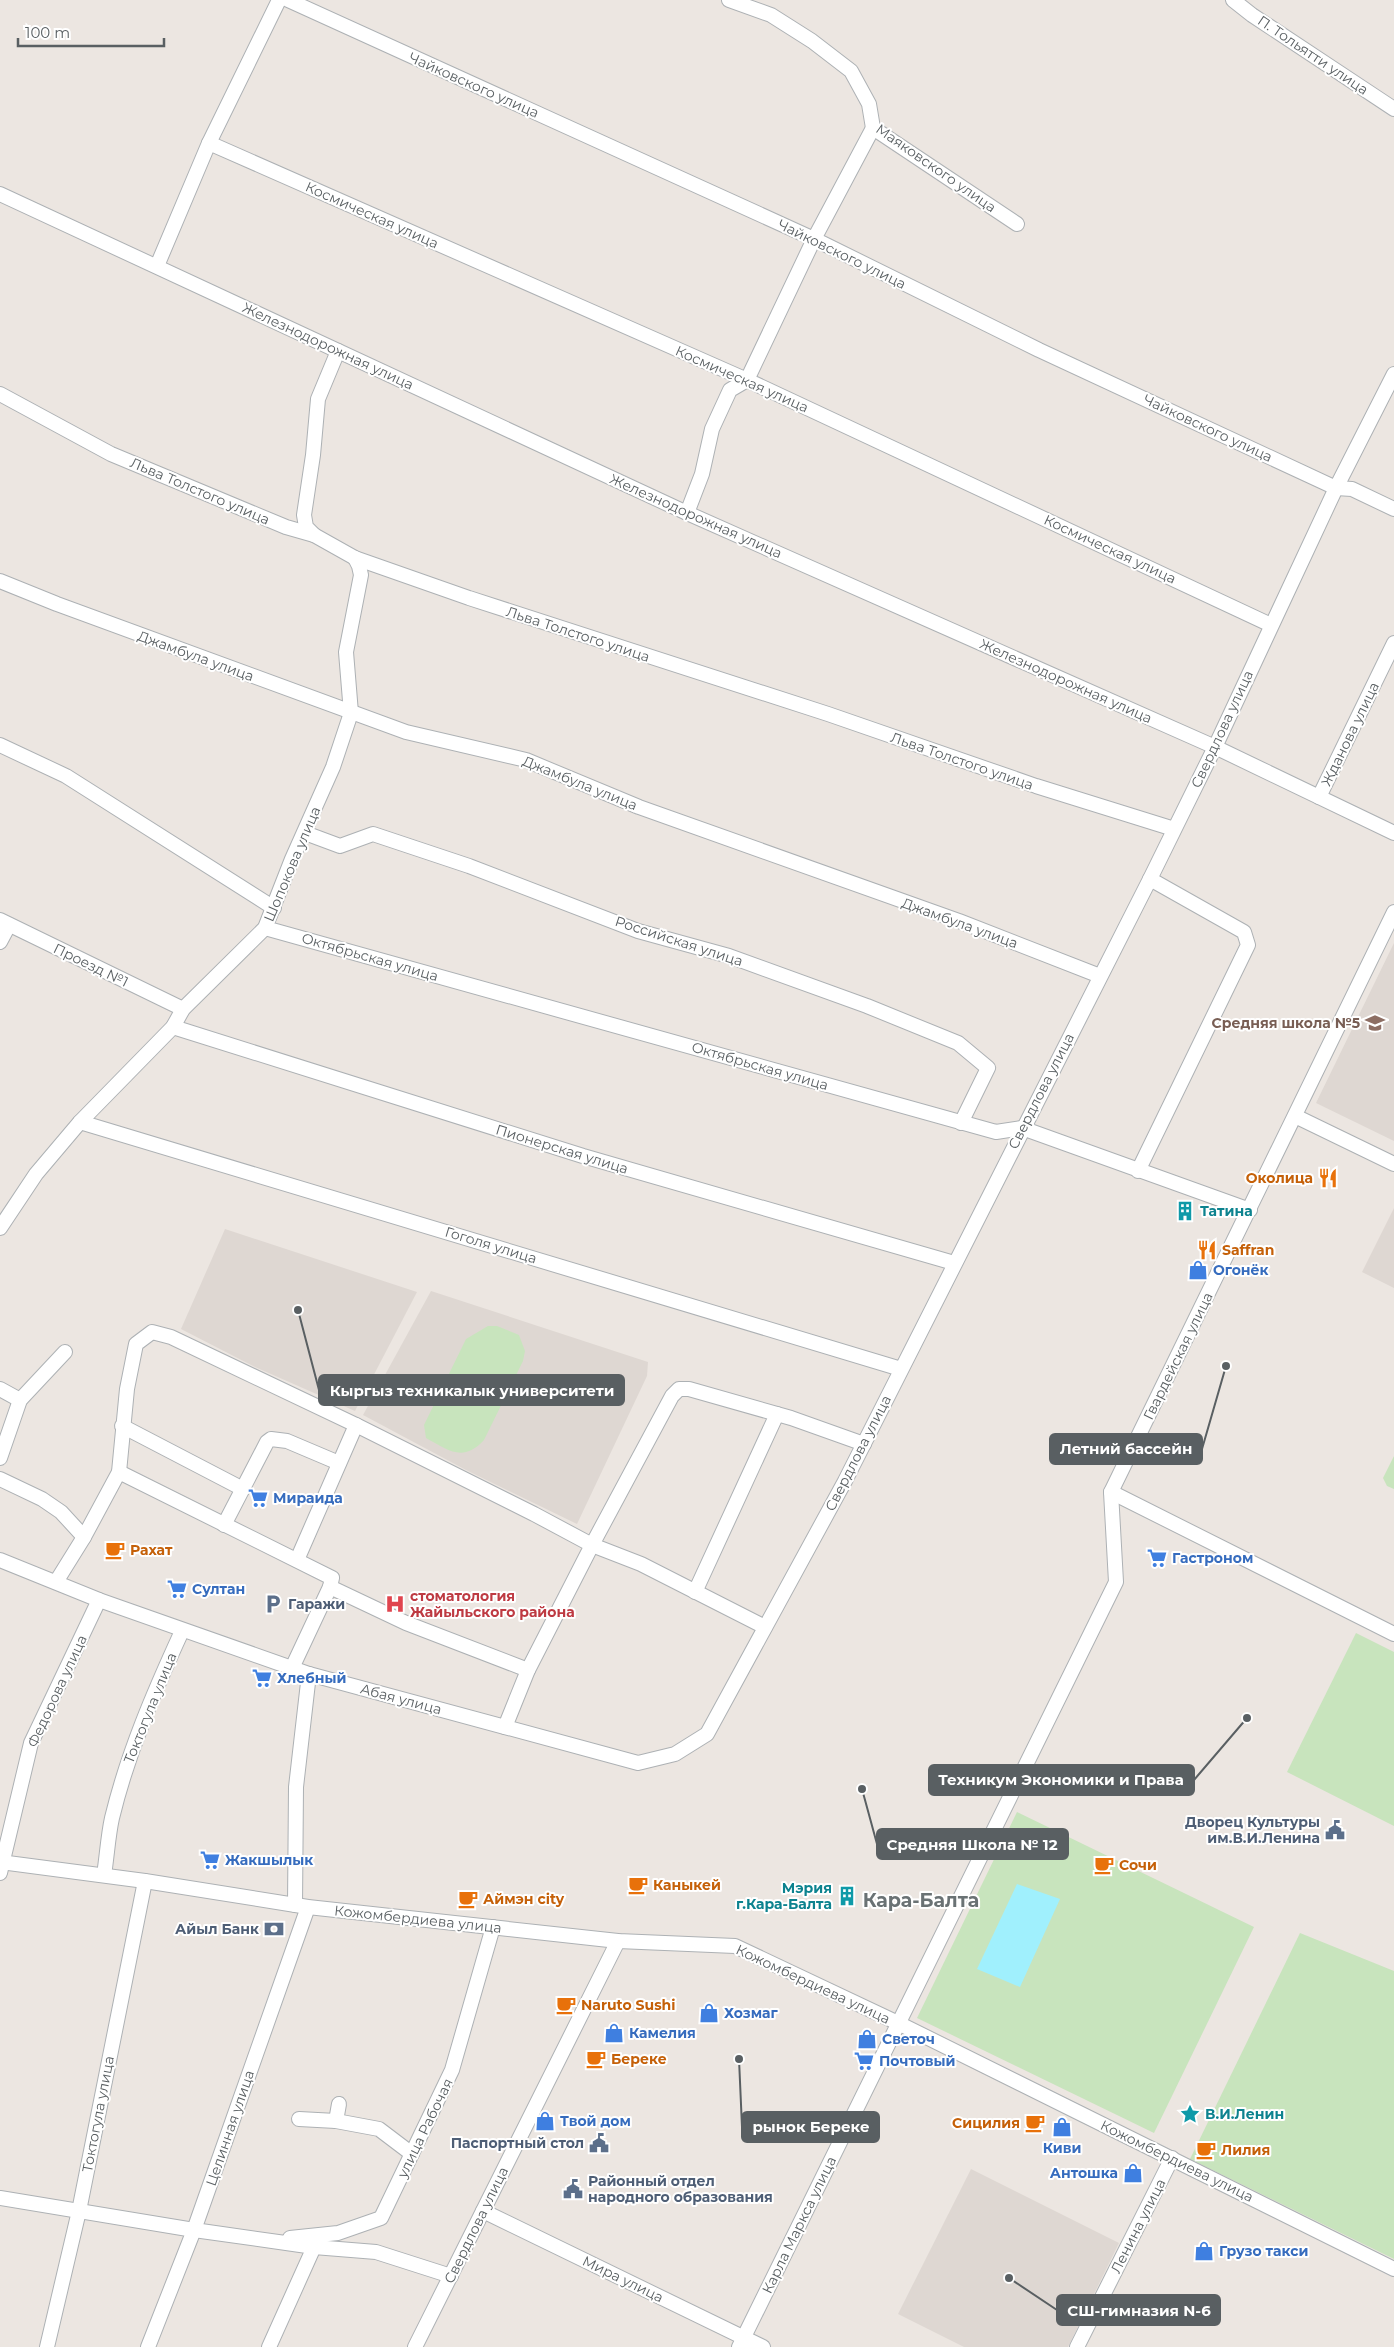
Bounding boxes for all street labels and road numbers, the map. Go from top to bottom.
street label: П. Тольятти улица [1254,11,1372,99]
street label: Чайковского улица [406,48,542,122]
street label: Маяковского улица [872,120,1000,216]
street label: Космическая улица [303,178,441,252]
street label: Чайковского улица [775,215,909,293]
street label: Железнодорожная улица [240,298,416,394]
street label: Космическая улица [673,342,811,416]
street label: Чайковского улица [1141,390,1275,466]
street label: Льва Толстого улица [127,453,273,529]
street label: Железнодорожная улица [607,470,785,562]
street label: Космическая улица [1041,510,1179,588]
street label: Льва Толстого улица [504,602,652,666]
street label: Джамбула улица [135,627,257,685]
street label: Железнодорожная улица [977,635,1155,727]
street label: Свердлова улица [1187,667,1257,791]
street label: Жданова улица [1317,679,1383,789]
street label: Льва Толстого улица [888,728,1036,794]
street label: Джамбула улица [520,752,640,814]
street label: Шопокова улица [260,804,324,924]
street label: Джамбула улица [899,894,1021,952]
street label: Российская улица [613,912,745,970]
street label: Октябрьская улица [300,929,440,985]
street label: Проезд №1 [51,939,131,991]
street label: Свердлова улица [1004,1030,1078,1152]
street label: Октябрьская улица [690,1038,830,1094]
street label: Пионерская улица [494,1120,630,1178]
street label: Гоголя улица [443,1222,539,1268]
street label: Гвардейская улица [1139,1289,1217,1423]
street label: Свердлова улица [821,1392,895,1514]
street label: Федорова улица [23,1632,91,1750]
street label: Токтогула улица [120,1650,180,1766]
street label: Абая улица [358,1680,444,1718]
street label: Кожомбердиева улица [333,1901,503,1937]
street label: Кожомбердиева улица [733,1940,893,2028]
street label: Токтогула улица [78,2054,118,2174]
street label: Целинная улица [202,2068,258,2188]
street label: улица Рабочая [393,2075,457,2182]
street label: Кожомбердиева улица [1097,2116,1257,2206]
street label: Карла Маркса улица [758,2153,840,2297]
street label: Свердлова улица [440,2164,512,2286]
street label: Ленина улица [1106,2176,1170,2276]
street label: Мира улица [579,2252,667,2306]

